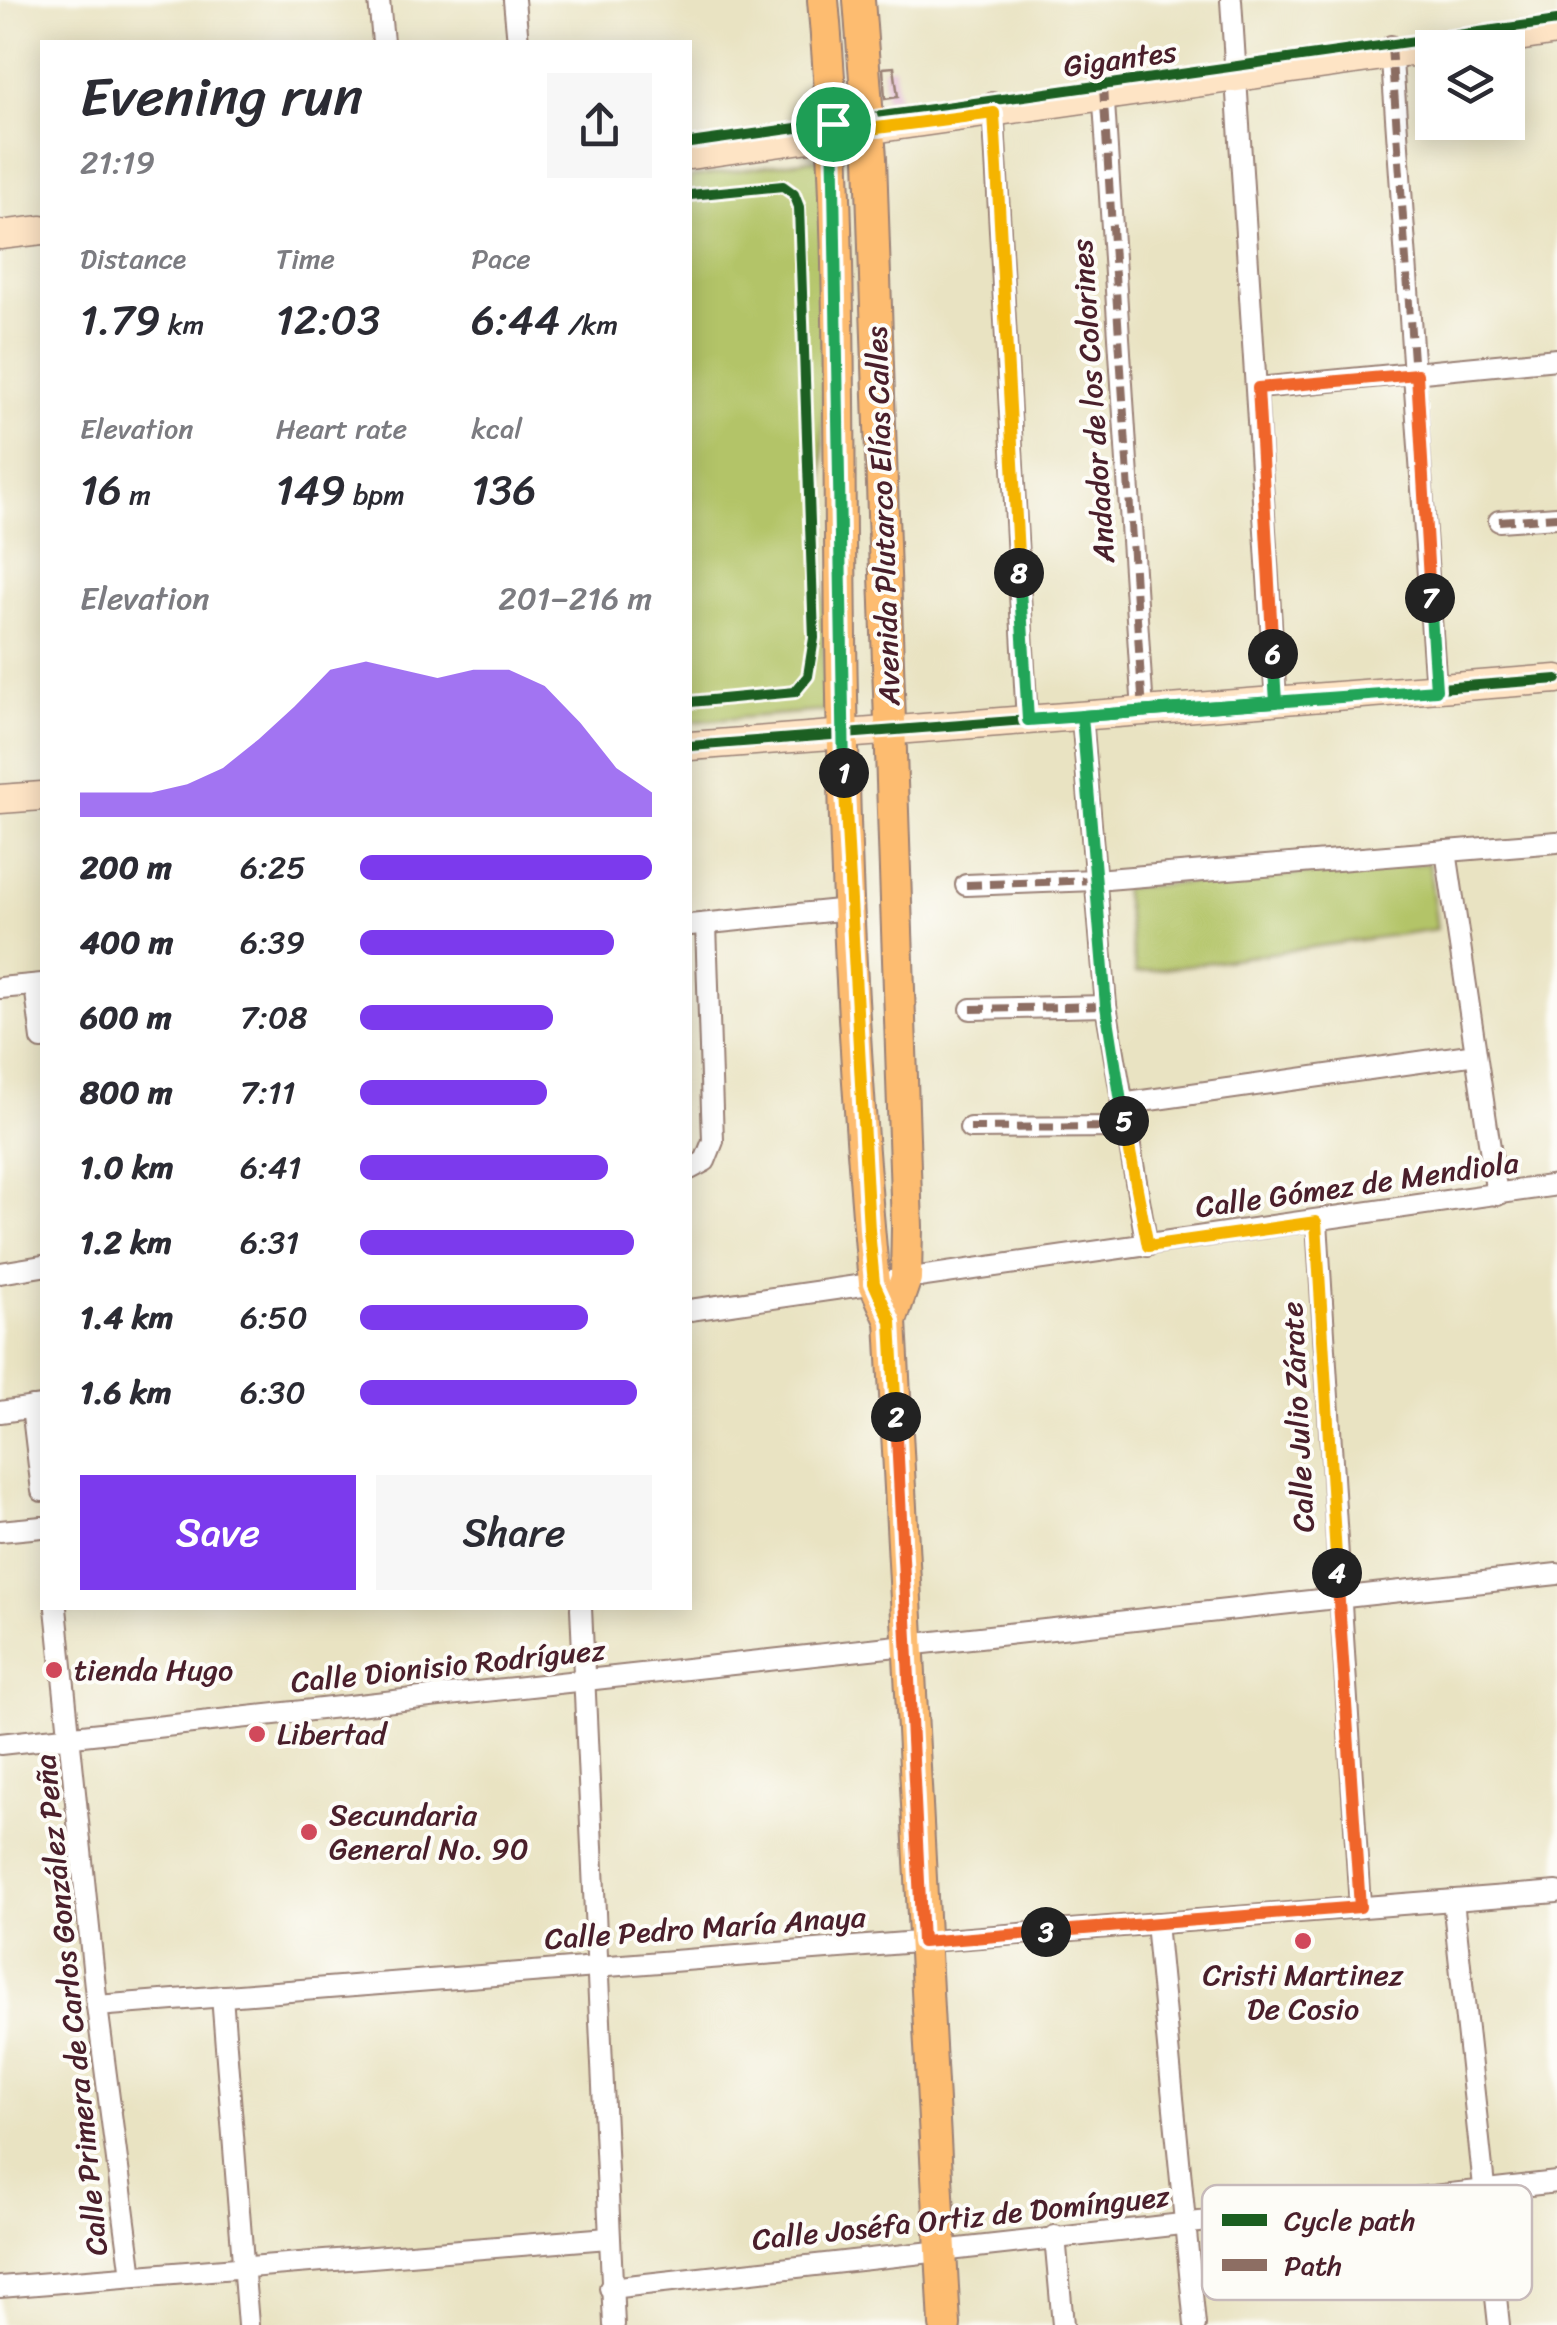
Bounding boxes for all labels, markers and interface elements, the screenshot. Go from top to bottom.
street label: Gigantes [1060,24,1180,94]
map controls [1415,30,1525,140]
button: layers [1415,30,1525,140]
text: Evening run [80,48,363,145]
button: share [547,73,652,178]
pin [791,82,876,167]
icon: arrive [806,97,861,152]
text: 21:19 [80,134,155,191]
text: Distance [80,234,186,283]
text: Time [276,234,335,283]
text: Pace [471,234,531,283]
street label: Andador de los Colorines [1055,237,1131,566]
text: 1.79 [80,283,160,357]
text: 12:03 [276,283,380,357]
text: 6:44 [471,283,560,357]
text: km [160,300,204,349]
text: /km [560,300,618,349]
street label: Avenida Plutarco Elías Calles [849,325,917,708]
text: Elevation [80,404,193,453]
text: Heart rate [276,404,407,453]
text: kcal [471,404,522,453]
text: 16 [80,453,122,527]
text: 149 [276,453,346,527]
text: 136 [471,453,536,527]
text: m [122,470,151,519]
text: bpm [346,470,405,519]
pin: 8 [994,548,1044,598]
text: 8 [1011,548,1027,597]
text: Elevation [80,570,210,627]
text: 201–216 m [498,570,652,627]
pin: 7 [1405,573,1455,623]
text: 7 [1422,573,1438,622]
pin: 6 [1248,629,1298,679]
text: 6 [1265,629,1281,678]
pin: 1 [819,748,869,798]
text: 1 [838,748,850,797]
text: 200 m [80,839,172,896]
text: 6:25 [240,839,306,896]
text: 400 m [80,914,173,971]
text: 6:39 [240,914,305,971]
text: 600 m [80,989,172,1046]
text: 7:08 [240,989,307,1046]
text: 800 m [80,1064,173,1121]
text: 7:11 [240,1064,295,1121]
pin: 5 [1099,1096,1149,1146]
text: 5 [1115,1096,1133,1145]
street label: Calle Gómez de Mendiola [1192,1135,1523,1234]
text: 1.0 km [80,1139,174,1196]
text: 6:41 [240,1139,302,1196]
text: 1.2 km [80,1214,172,1271]
text: 6:31 [240,1214,299,1271]
text: 1.4 km [80,1289,173,1346]
text: 6:50 [240,1289,308,1346]
street label: Calle Julio Zárate [1265,1300,1331,1534]
text: 1.6 km [80,1364,171,1421]
text: 6:30 [240,1364,306,1421]
pin: 2 [871,1392,921,1442]
text: 2 [888,1392,904,1441]
button: Save [80,1475,356,1590]
button: Share [376,1475,652,1590]
pin: 4 [1312,1548,1362,1598]
text: 4 [1328,1548,1346,1597]
street label: Calle Dionisio Rodríguez [288,1623,609,1709]
place label: tienda Hugo [74,1643,233,1697]
marker: tienda Hugo [43,1659,65,1681]
place label: Libertad [277,1707,388,1761]
marker: Libertad [246,1723,268,1745]
street label: Calle Primera de Carlos González Peña [18,1752,124,2258]
place label: Secundaria General No. 90 [329,1788,529,1876]
marker: Secundaria General No. 90 [298,1821,320,1843]
street label: Calle Pedro María Anaya [543,1890,868,1966]
pin: 3 [1021,1907,1071,1957]
text: 3 [1038,1907,1054,1956]
marker: Cristi Martinez De Cosio [1292,1930,1314,1952]
place label: Cristi Martinez De Cosio [1203,1948,1404,2036]
street label: Calle Joséfa Ortiz de Domínguez [749,2169,1173,2267]
legend [1202,2185,1532,2300]
text: Cycle path [1284,2196,1415,2245]
text: Path [1284,2241,1342,2290]

